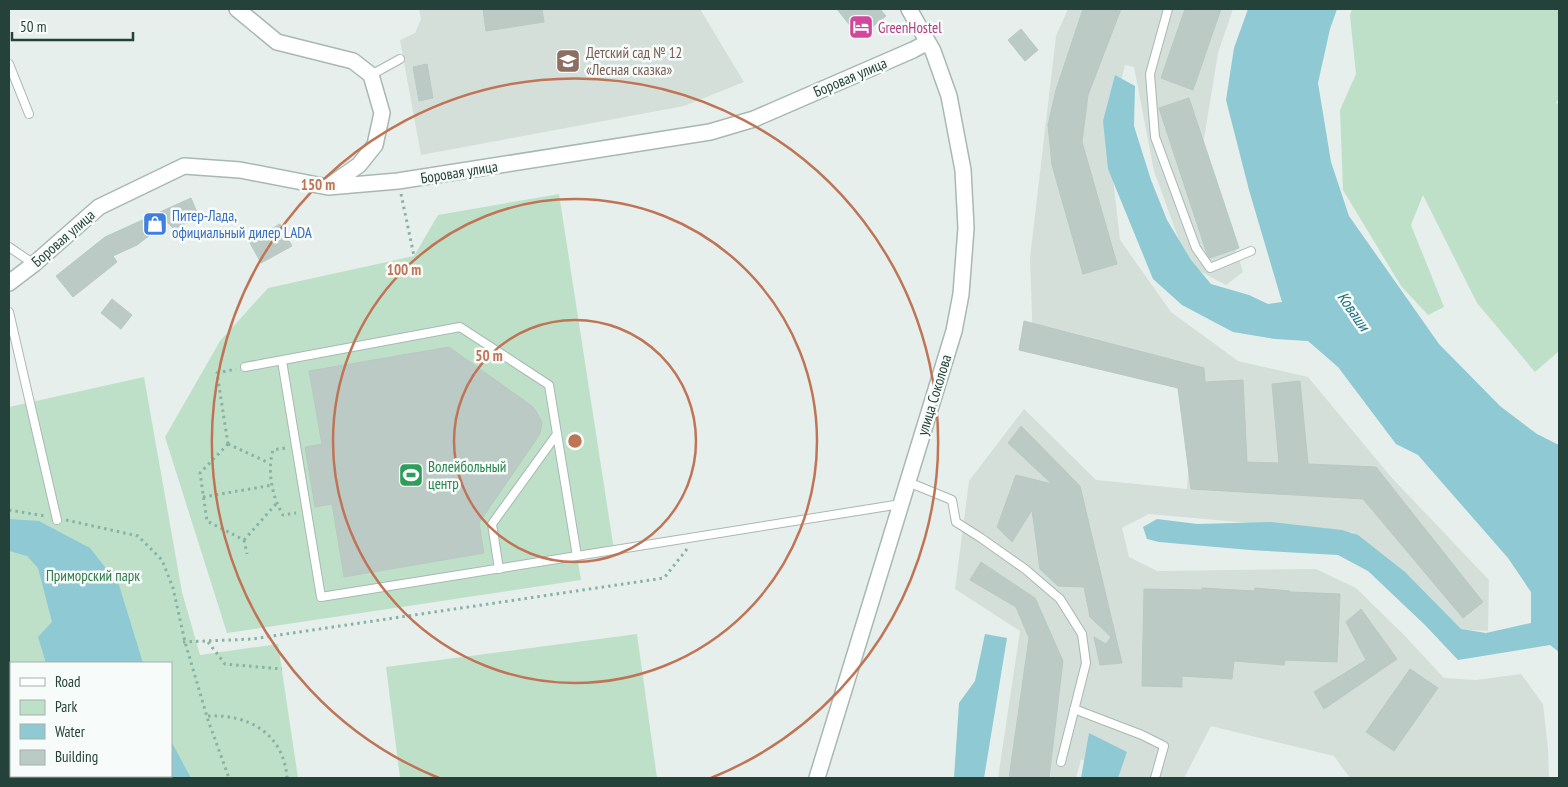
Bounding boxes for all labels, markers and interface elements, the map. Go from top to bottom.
scale bar [12,10,134,42]
hotel icon: GreenHostel [848,14,874,40]
text: 50 m [20,17,46,36]
place label: GreenHostel [878,18,942,37]
place label: Детский сад № 12 «Лесная сказка» [586,43,682,79]
school or university icon: Детский сад № 12 «Лесная сказка» [555,48,581,74]
street label: Боровая улица [810,53,890,101]
street label: Боровая улица [419,157,499,187]
text: 150 m [301,175,335,194]
street label: Боровая улица [27,205,99,271]
place label: Питер-Лада, официальный дилер LADA [172,206,313,242]
shop icon: Питер-Лада, официальный дилер LADA [142,211,168,237]
text: 100 m [387,260,421,279]
water label: Коваши [1333,287,1376,336]
text: 50 m [475,346,503,365]
street label: улица Соколова [913,352,955,438]
centre of rings [566,432,584,450]
place label: Волейбольный центр [428,457,506,493]
sports icon: Волейбольный центр [398,462,424,488]
park label: Приморский парк [46,566,140,585]
legend [10,662,172,777]
text: Road [55,672,81,691]
text: Park [55,697,77,716]
text: Water [55,722,86,741]
text: Building [55,747,98,766]

